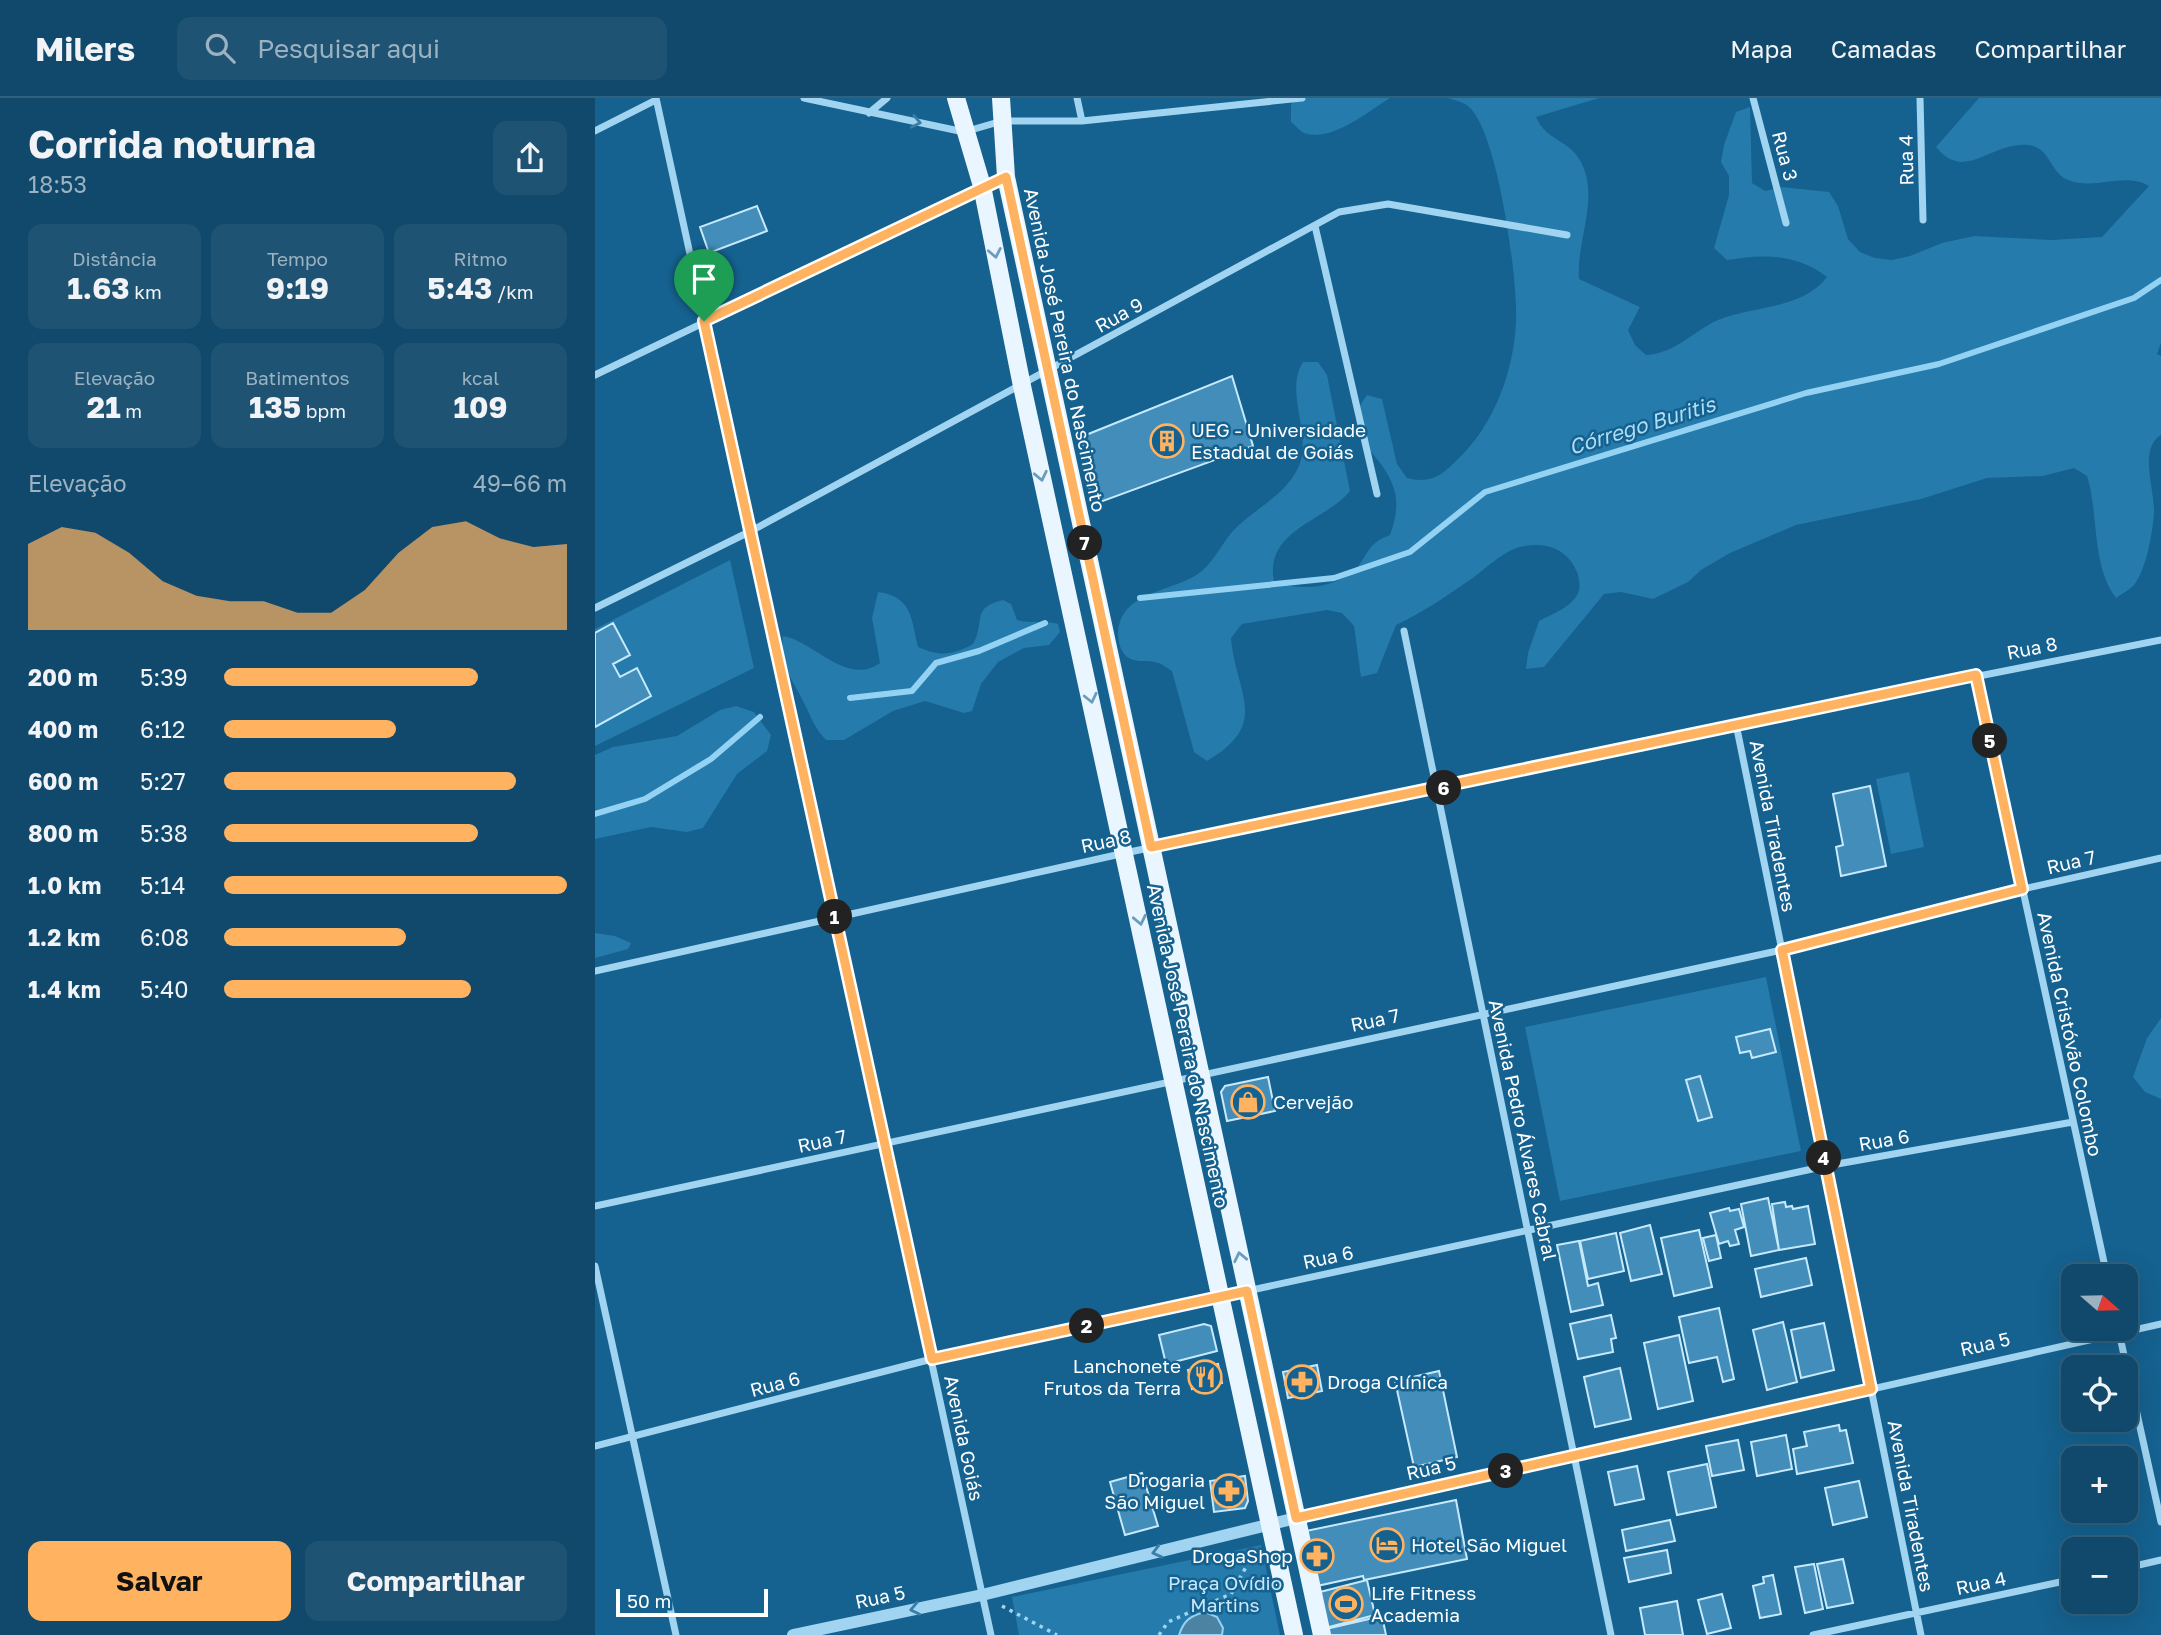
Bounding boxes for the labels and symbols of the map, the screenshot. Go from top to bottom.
one-way arrow [910,114,922,129]
street label: Rua 3 [1768,128,1803,183]
street label: Rua 4 [1894,134,1917,186]
street label: Avenida José Pereira do Nascimento [1020,186,1111,514]
one-way arrow [987,247,1002,259]
pin [674,249,734,321]
street label: Rua 9 [1091,292,1147,337]
water label: Córrego Buritis [1565,390,1719,460]
place label: UEG - Universidade Estadual de Goiás [1191,418,1366,463]
building icon: UEG - Universidade Estadual de Goiás [1148,422,1186,460]
one-way arrow [1033,470,1048,482]
pin: 7 [1067,526,1103,560]
street label: Rua 8 [2005,631,2059,664]
one-way arrow [1082,692,1097,704]
pin: 5 [1973,724,2007,758]
street label: Avenida Tiradentes [1746,738,1801,914]
pin: 6 [1427,770,1461,806]
street label: Rua 8 [1079,824,1133,857]
street label: Rua 7 [2044,845,2098,878]
street label: Avenida José Pereira do Nascimento [1143,882,1234,1210]
pin: 1 [817,900,853,934]
street label: Avenida Cristóvão Colombo [2033,909,2108,1158]
one-way arrow [1131,914,1146,926]
street label: Avenida Pedro Álvares Cabral [1485,997,1562,1263]
street label: Rua 7 [1348,1003,1402,1036]
shop icon: Cervejão [1229,1083,1267,1121]
place label: Cervejão [1273,1090,1353,1113]
street label: Rua 7 [795,1124,849,1157]
street label: Rua 6 [1857,1124,1911,1155]
pin: 4 [1807,1140,1841,1176]
street label: Rua 6 [1301,1240,1355,1273]
one-way arrow [1233,1251,1248,1263]
north arrow [2061,1264,2139,1340]
pin: 2 [1070,1308,1105,1344]
street label: Rua 5 [1958,1327,2012,1360]
place label: Lanchonete Frutos da Terra [1043,1354,1181,1399]
restaurant icon: Lanchonete Frutos da Terra [1186,1358,1224,1396]
pharmacy icon: Droga Clínica [1283,1363,1321,1401]
street label: Rua 6 [747,1366,802,1401]
place label: Droga Clínica [1327,1370,1448,1393]
street label: Avenida Goiás [940,1373,989,1503]
street label: Avenida Tiradentes [1884,1418,1939,1594]
street label: Rua 5 [1404,1451,1458,1484]
pin: 3 [1489,1454,1523,1488]
place label: Drogaria São Miguel [1104,1468,1205,1513]
pharmacy icon: Drogaria São Miguel [1210,1472,1248,1510]
hotel icon: Hotel São Miguel [1368,1526,1406,1564]
place label: Hotel São Miguel [1411,1533,1567,1556]
pharmacy icon: DrogaShop [1298,1537,1336,1575]
one-way arrow [1151,1544,1163,1558]
place label: DrogaShop [1192,1544,1293,1567]
street label: Rua 4 [1954,1566,2008,1599]
park label: Praça Ovídio Martins [1168,1571,1282,1616]
street label: Rua 5 [853,1580,907,1613]
place label: Life Fitness Academia [1371,1581,1476,1626]
sports icon: Life Fitness Academia [1327,1585,1365,1623]
scale bar [616,1586,768,1618]
one-way arrow [909,1601,921,1616]

